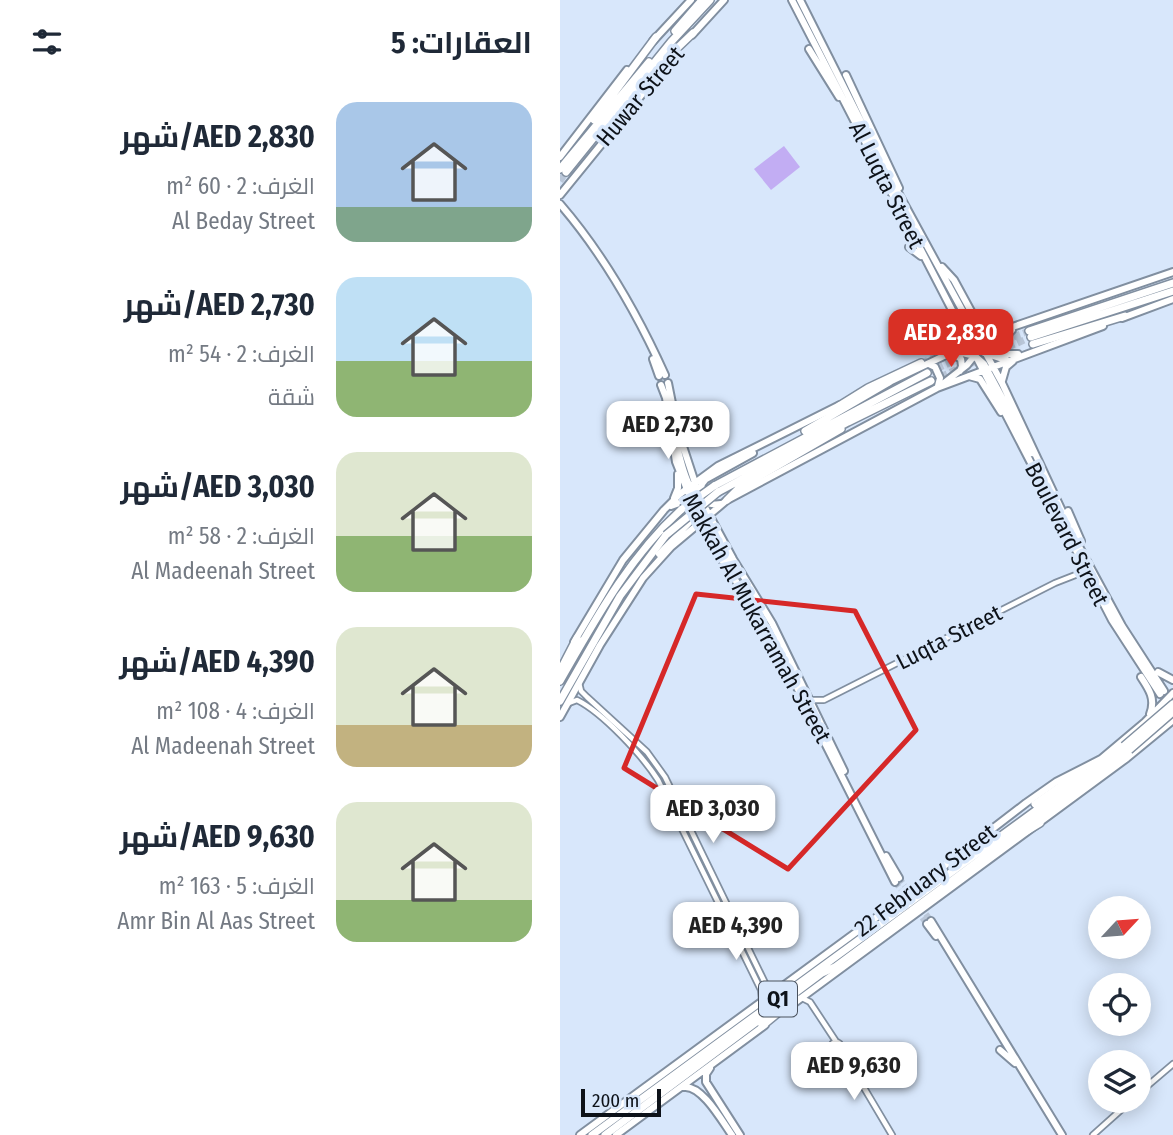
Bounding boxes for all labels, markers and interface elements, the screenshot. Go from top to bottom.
icon: filters [28,23,66,61]
text: العقارات: 5 [391,25,532,61]
street label: Huwar Street [590,40,690,152]
street label: Al Luqta Street [843,117,931,253]
text: AED 2,830/شهر [121,119,315,155]
icon: home [392,130,476,214]
text: الغرف: 2 · 60 m² [166,172,315,200]
text: Al Beday Street [172,207,315,235]
text: AED 2,730/شهر [124,287,315,323]
icon: home [392,305,476,389]
pin: AED 2,830 [871,310,1031,369]
text: AED 2,830 [904,318,998,346]
text: الغرف: 2 · 54 m² [168,340,315,368]
text: شقة [268,383,315,411]
pin: AED 2,730 [588,402,748,461]
text: AED 2,730 [623,410,713,438]
street label: Boulevard Street [1019,458,1115,611]
text: AED 3,030/شهر [120,469,315,505]
icon: home [392,480,476,564]
street label: Makkah Al Mukarramah Street [677,488,838,748]
text: الغرف: 2 · 58 m² [168,522,315,550]
text: Al Madeenah Street [131,557,315,585]
street label: Luqta Street [892,598,1007,676]
text: AED 4,390/شهر [119,644,315,680]
icon: home [392,655,476,739]
text: الغرف: 4 · 108 m² [156,697,315,725]
text: Al Madeenah Street [131,732,315,760]
pin: AED 3,030 [633,786,793,845]
text: AED 3,030 [666,794,760,822]
street label: 22 February Street [849,817,1002,942]
text: AED 9,630/شهر [120,819,315,855]
icon: home [392,830,476,914]
text: الغرف: 5 · 163 m² [159,872,315,900]
north arrow [1088,896,1152,959]
map controls [1088,896,1151,1113]
pin: AED 4,390 [656,902,816,962]
text: Amr Bin Al Aas Street [117,907,315,935]
text: AED 4,390 [689,911,783,939]
button: locate [1088,973,1151,1036]
road number: Q1 [759,982,797,1016]
pin: AED 9,630 [774,1042,934,1102]
button: layers [1088,1050,1151,1113]
text: AED 9,630 [807,1051,901,1079]
scale bar [581,1086,662,1118]
text: 200 m [592,1089,639,1112]

